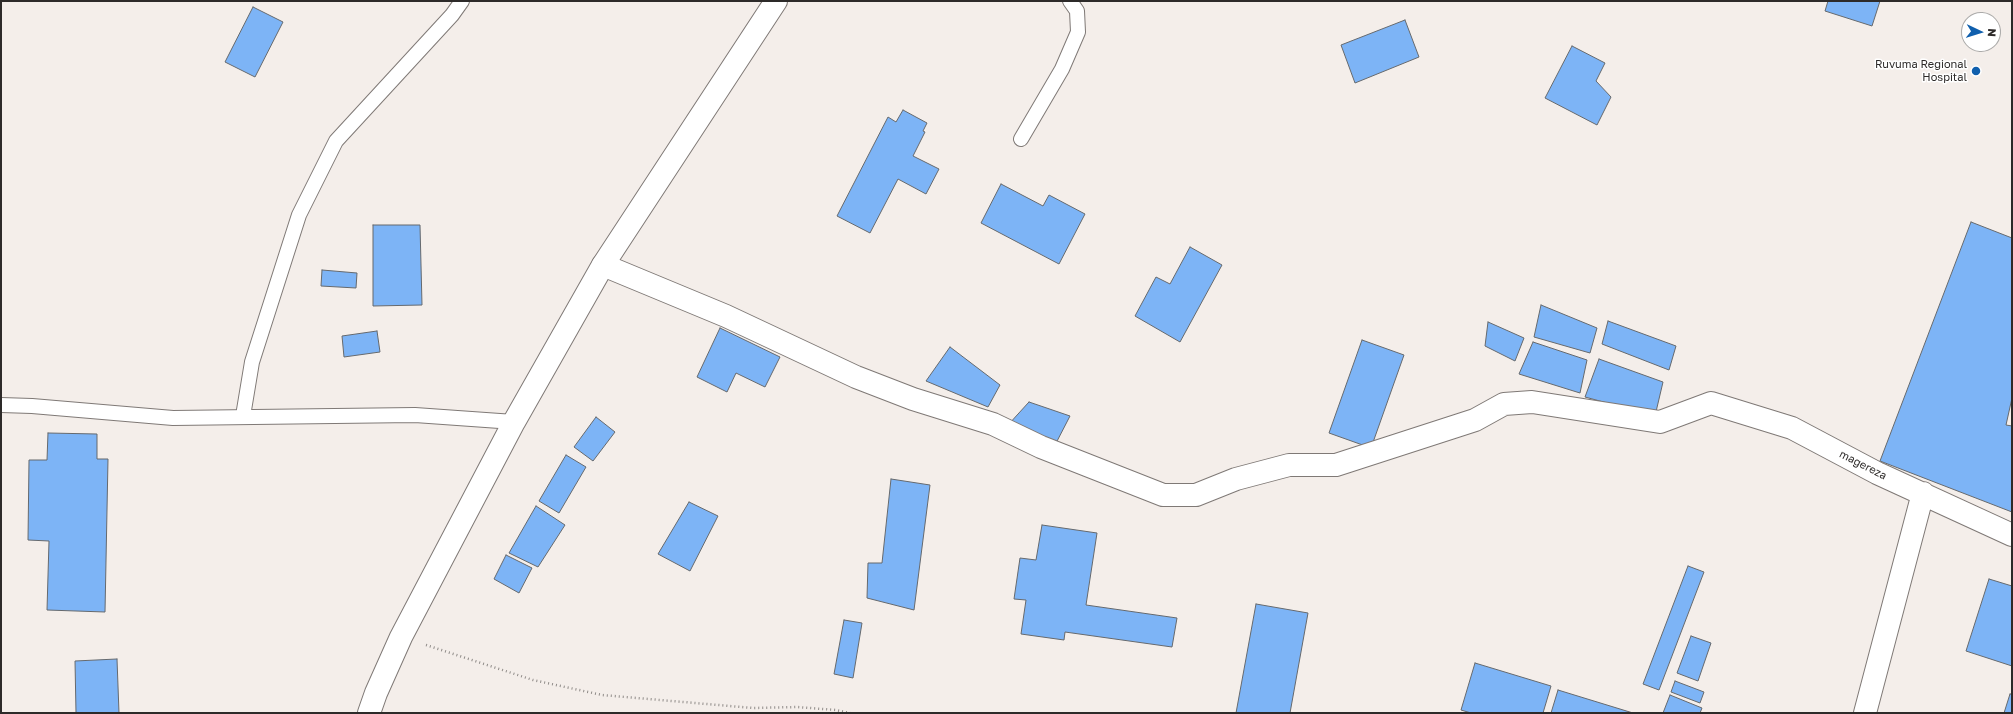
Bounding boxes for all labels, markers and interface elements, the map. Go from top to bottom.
north arrow [1961,12,2001,52]
text: N [1986,28,1999,37]
place label: Ruvuma Regional Hospital [1875,58,1967,84]
marker: Ruvuma Regional Hospital [1970,65,1982,77]
street label: magereza [1837,447,1889,483]

